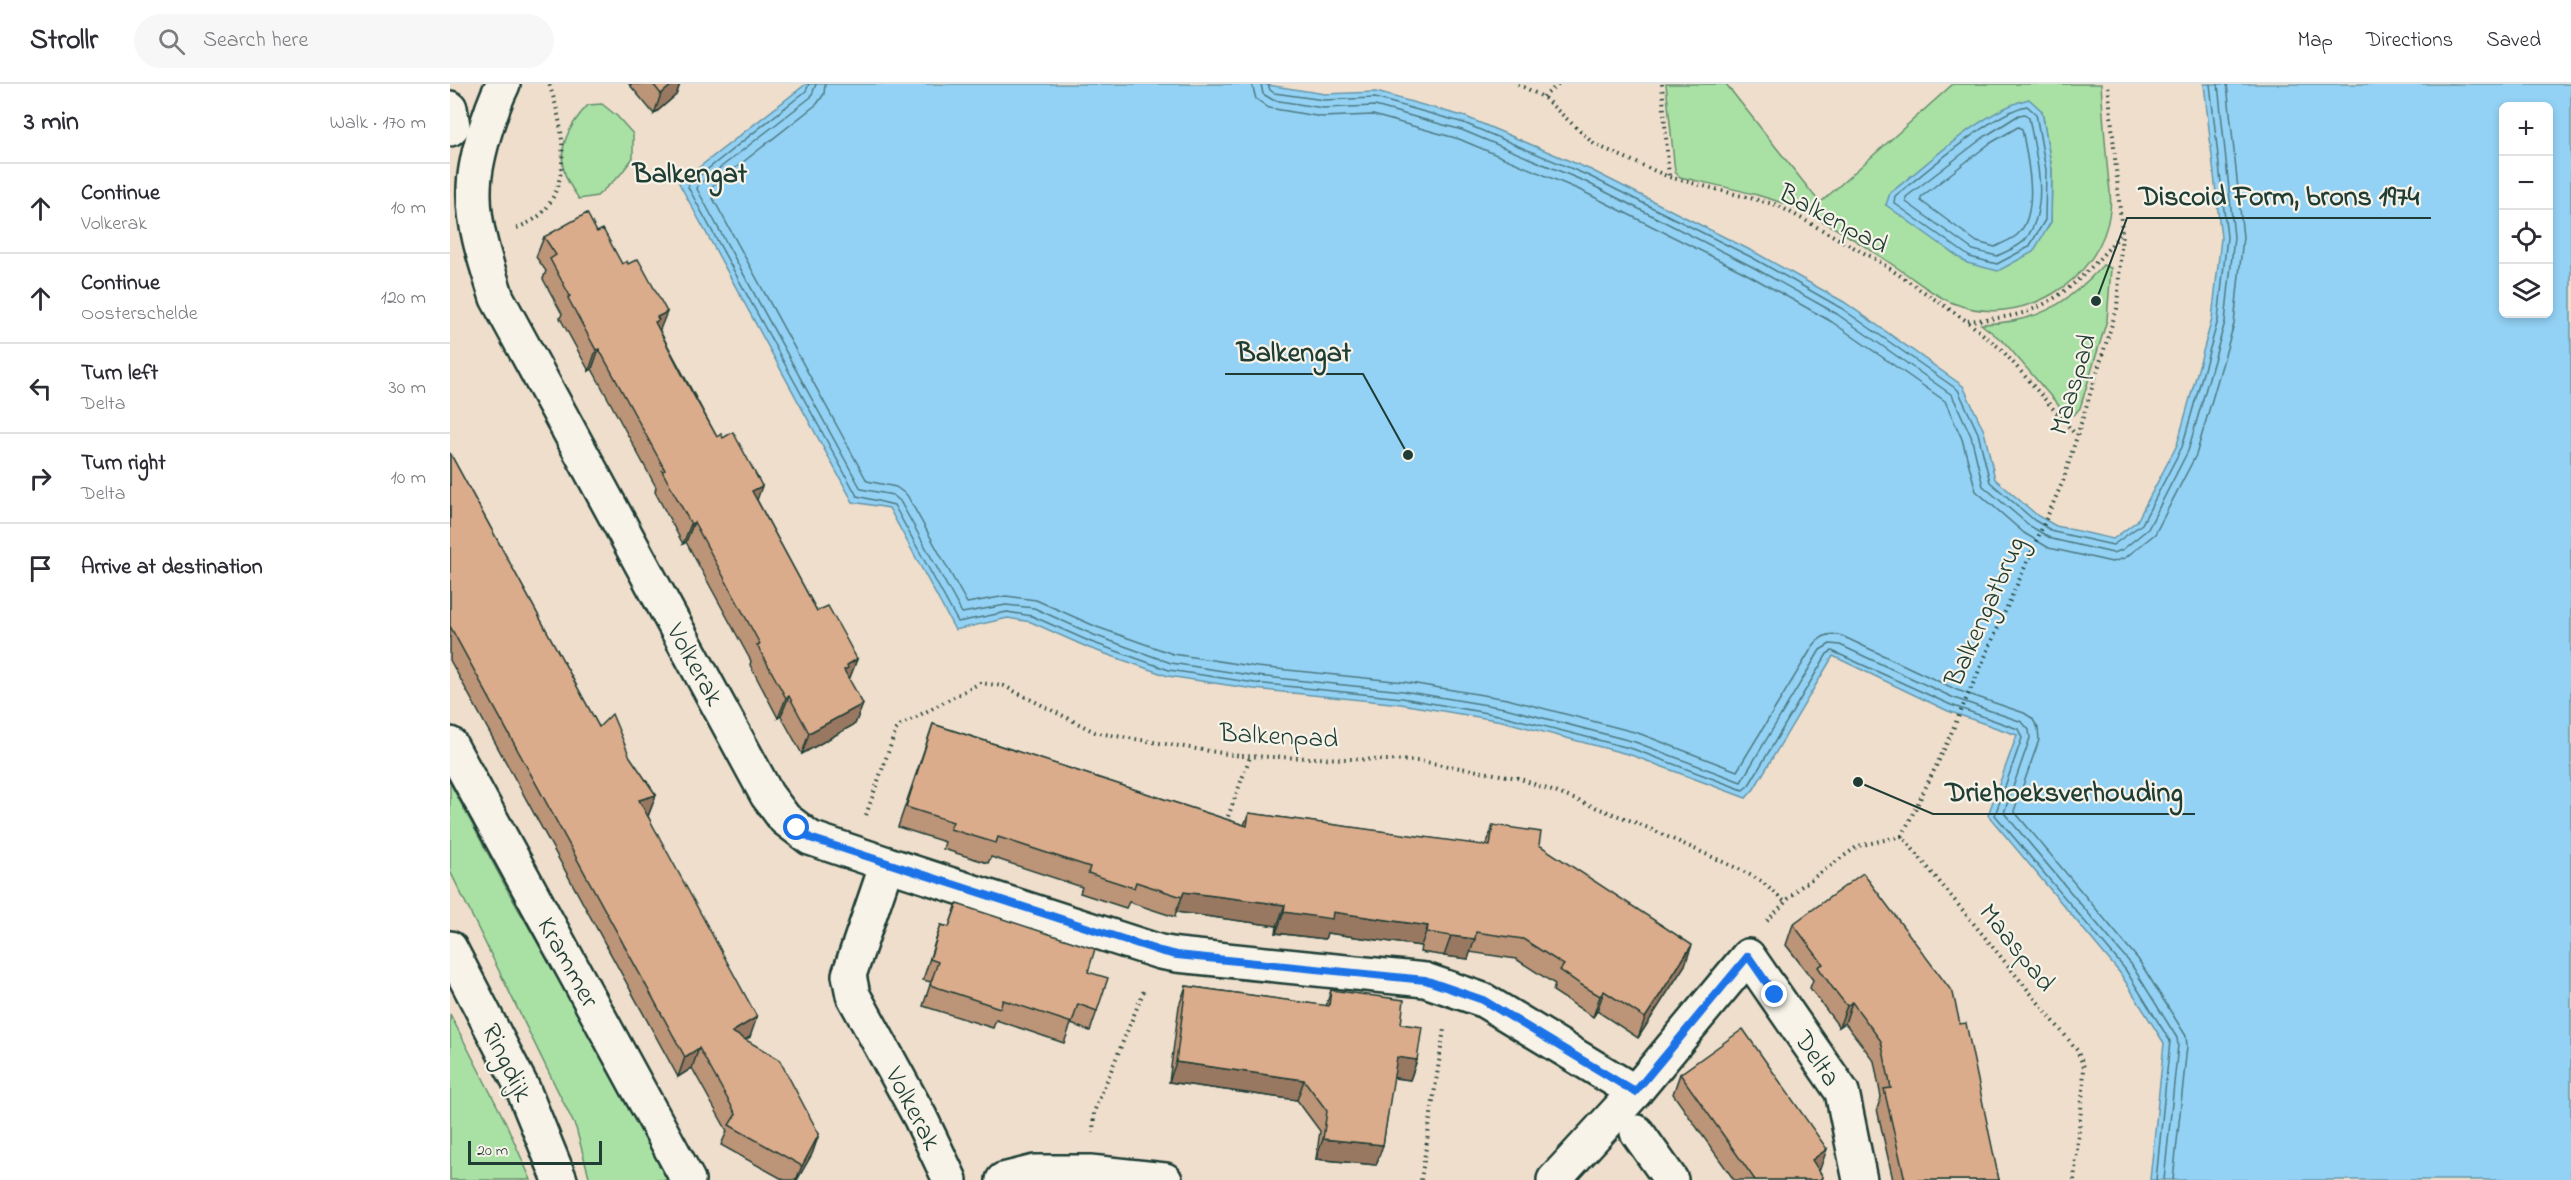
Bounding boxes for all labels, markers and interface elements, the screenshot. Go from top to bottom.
search box [134,14,554,68]
text: Strollr [30,21,98,62]
icon: search [155,25,188,58]
text: Search here [203,25,308,57]
text: Map [2297,26,2333,56]
text: Directions [2366,26,2453,56]
text: Saved [2486,26,2541,56]
map controls [2499,102,2553,318]
button: + [2499,102,2553,156]
text: 3 min [24,104,79,142]
text: Walk · 170 m [330,109,426,138]
district label: Balkengat [631,155,748,197]
button: − [2499,156,2553,210]
callout: Discoid Form, brons 1974 [2127,172,2431,218]
street label: Balkenpad [1770,175,1895,265]
text: Continue [81,178,160,210]
text: Discoid Form, brons 1974 [2137,178,2420,219]
icon: ahead [24,192,57,225]
text: 10 m [390,194,426,223]
text: Volkerak [81,210,147,239]
button: locate [2499,210,2553,264]
button: layers [2499,264,2553,318]
text: Continue [81,268,160,300]
icon: ahead [24,282,57,315]
text: 120 m [381,284,426,313]
text: Oosterschelde [81,300,198,329]
callout: Balkengat [1225,328,1363,374]
street label: Maaspad [2041,329,2108,440]
text: Balkengat [1235,334,1352,376]
text: Turn left [81,358,158,390]
icon: left [24,372,57,405]
text: 30 m [389,374,426,403]
text: Delta [81,390,126,419]
text: Turn right [81,448,166,480]
icon: right [24,462,57,495]
text: 10 m [390,464,426,493]
text: Delta [81,480,126,509]
street label: Balkengatbrug [1935,531,2037,694]
icon: arrive [24,552,57,585]
text: Arrive at destination [81,552,263,584]
street label: Volkerak [655,616,733,714]
street label: Balkenpad [1217,715,1339,760]
callout: Driehoeksverhouding [1933,768,2195,814]
text: Driehoeksverhouding [1943,774,2183,816]
route start [783,814,809,840]
street label: Maaspad [1968,896,2064,1001]
street label: Krammer [526,911,608,1016]
route end [1761,981,1787,1007]
street label: Ringdijk [470,1017,541,1109]
street label: Delta [1782,1023,1849,1095]
street label: Volkerak [873,1060,950,1158]
scale bar [468,1138,602,1166]
text: 20 m [477,1139,508,1163]

